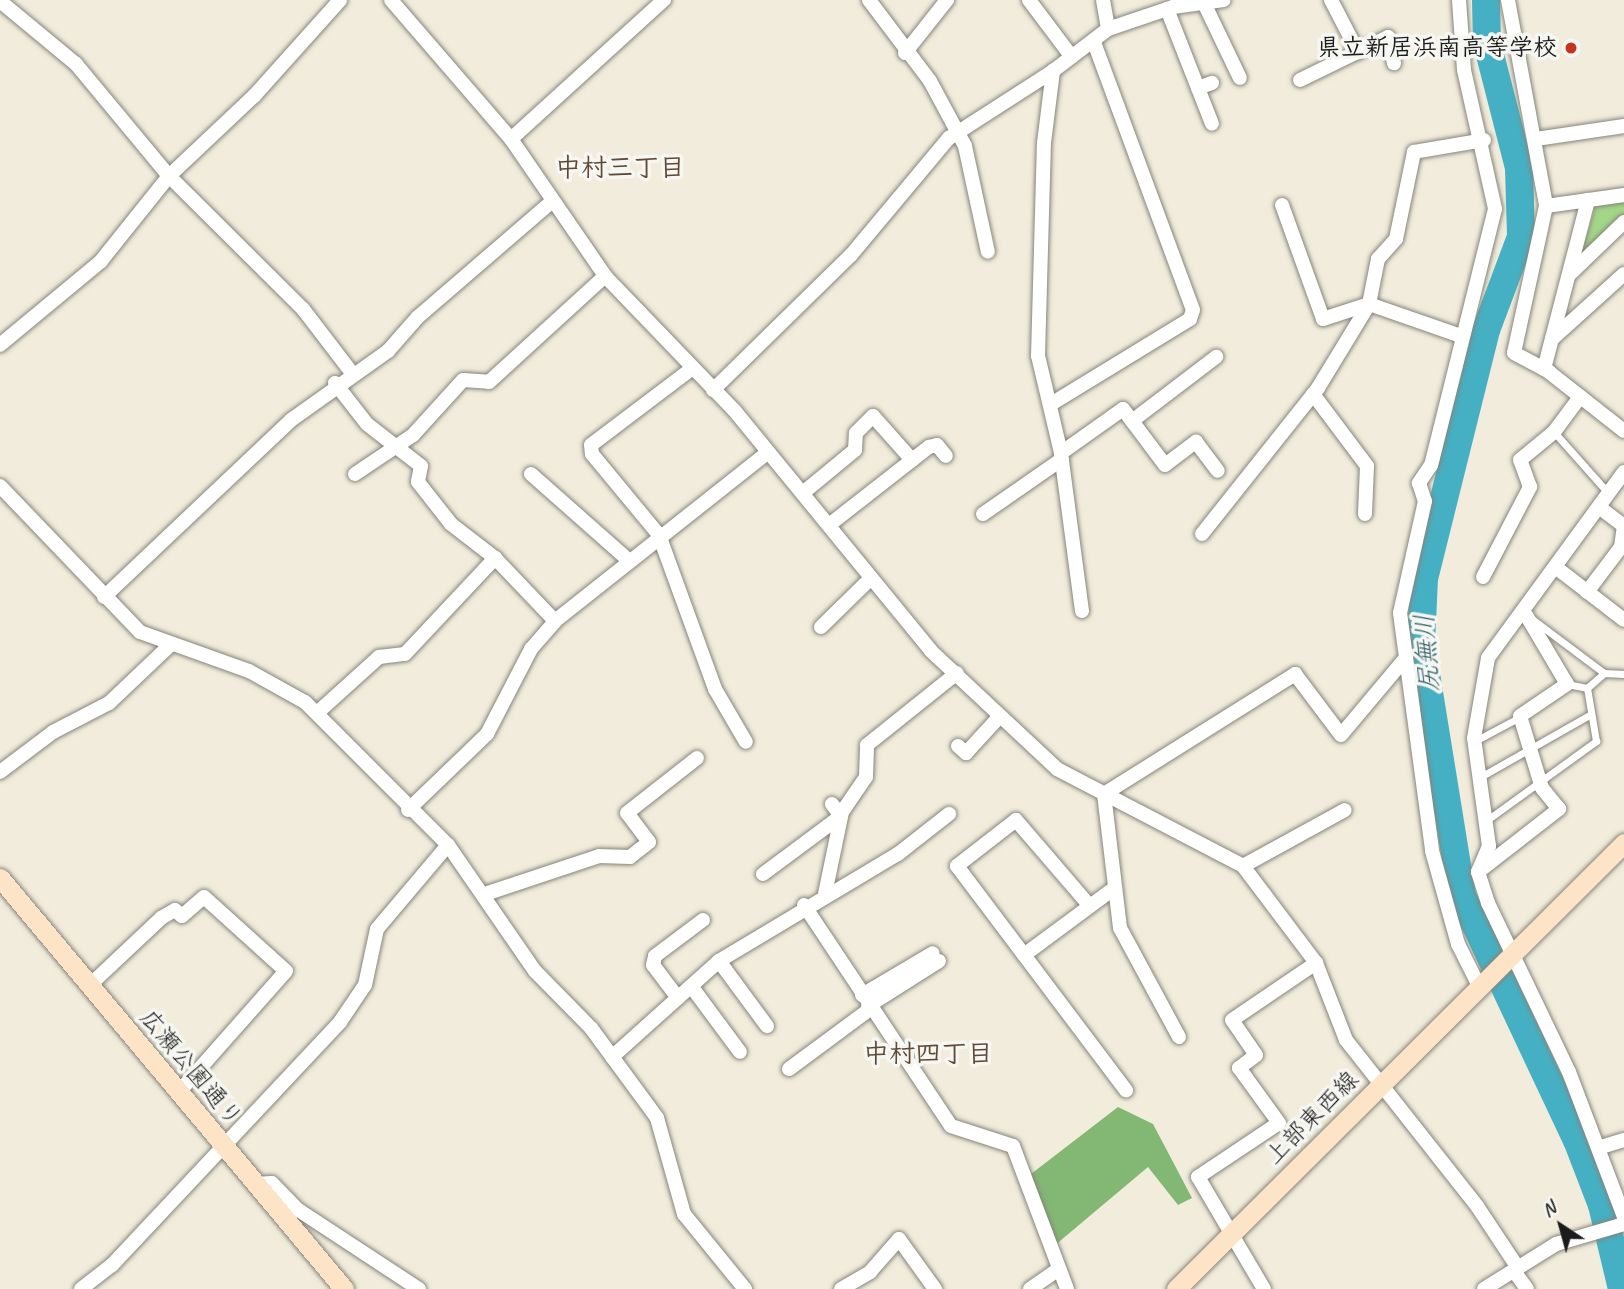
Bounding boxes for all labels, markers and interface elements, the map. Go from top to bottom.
place label: 県立新居浜南高等学校 [1317,34,1557,62]
marker: 県立新居浜南高等学校 [1563,40,1579,56]
district label: 中村三丁目 [555,152,685,184]
water label: 尻無川 [1409,613,1445,693]
street label: 広瀬公園通り [134,1004,248,1132]
district label: 中村四丁目 [863,1038,993,1070]
street label: 上部東西線 [1259,1065,1365,1171]
north arrow [1526,1191,1596,1261]
text: N [1537,1196,1560,1222]

